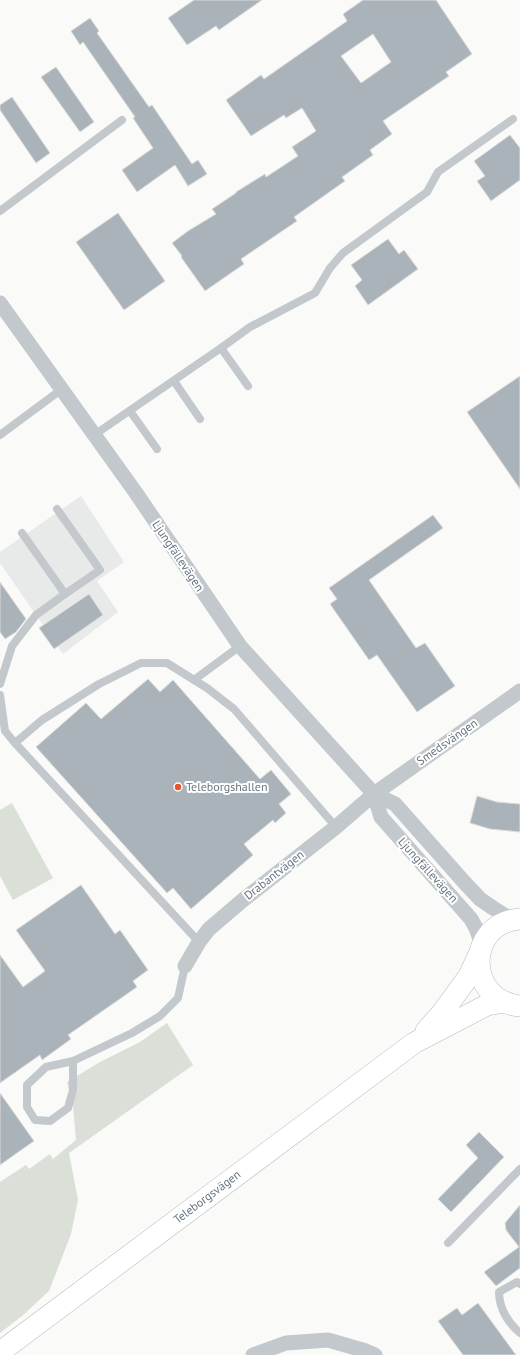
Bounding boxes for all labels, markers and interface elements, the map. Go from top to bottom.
street label: Ljungfällevägen [149,517,208,594]
street label: Smedsvängen [413,715,480,768]
place label: Teleborgshallen [186,779,268,794]
marker: Teleborgshallen [173,782,183,792]
street label: Ljungfällevägen [395,834,461,905]
street label: Drabantvägen [241,847,307,903]
street label: Teleborgsvägen [170,1166,243,1227]

